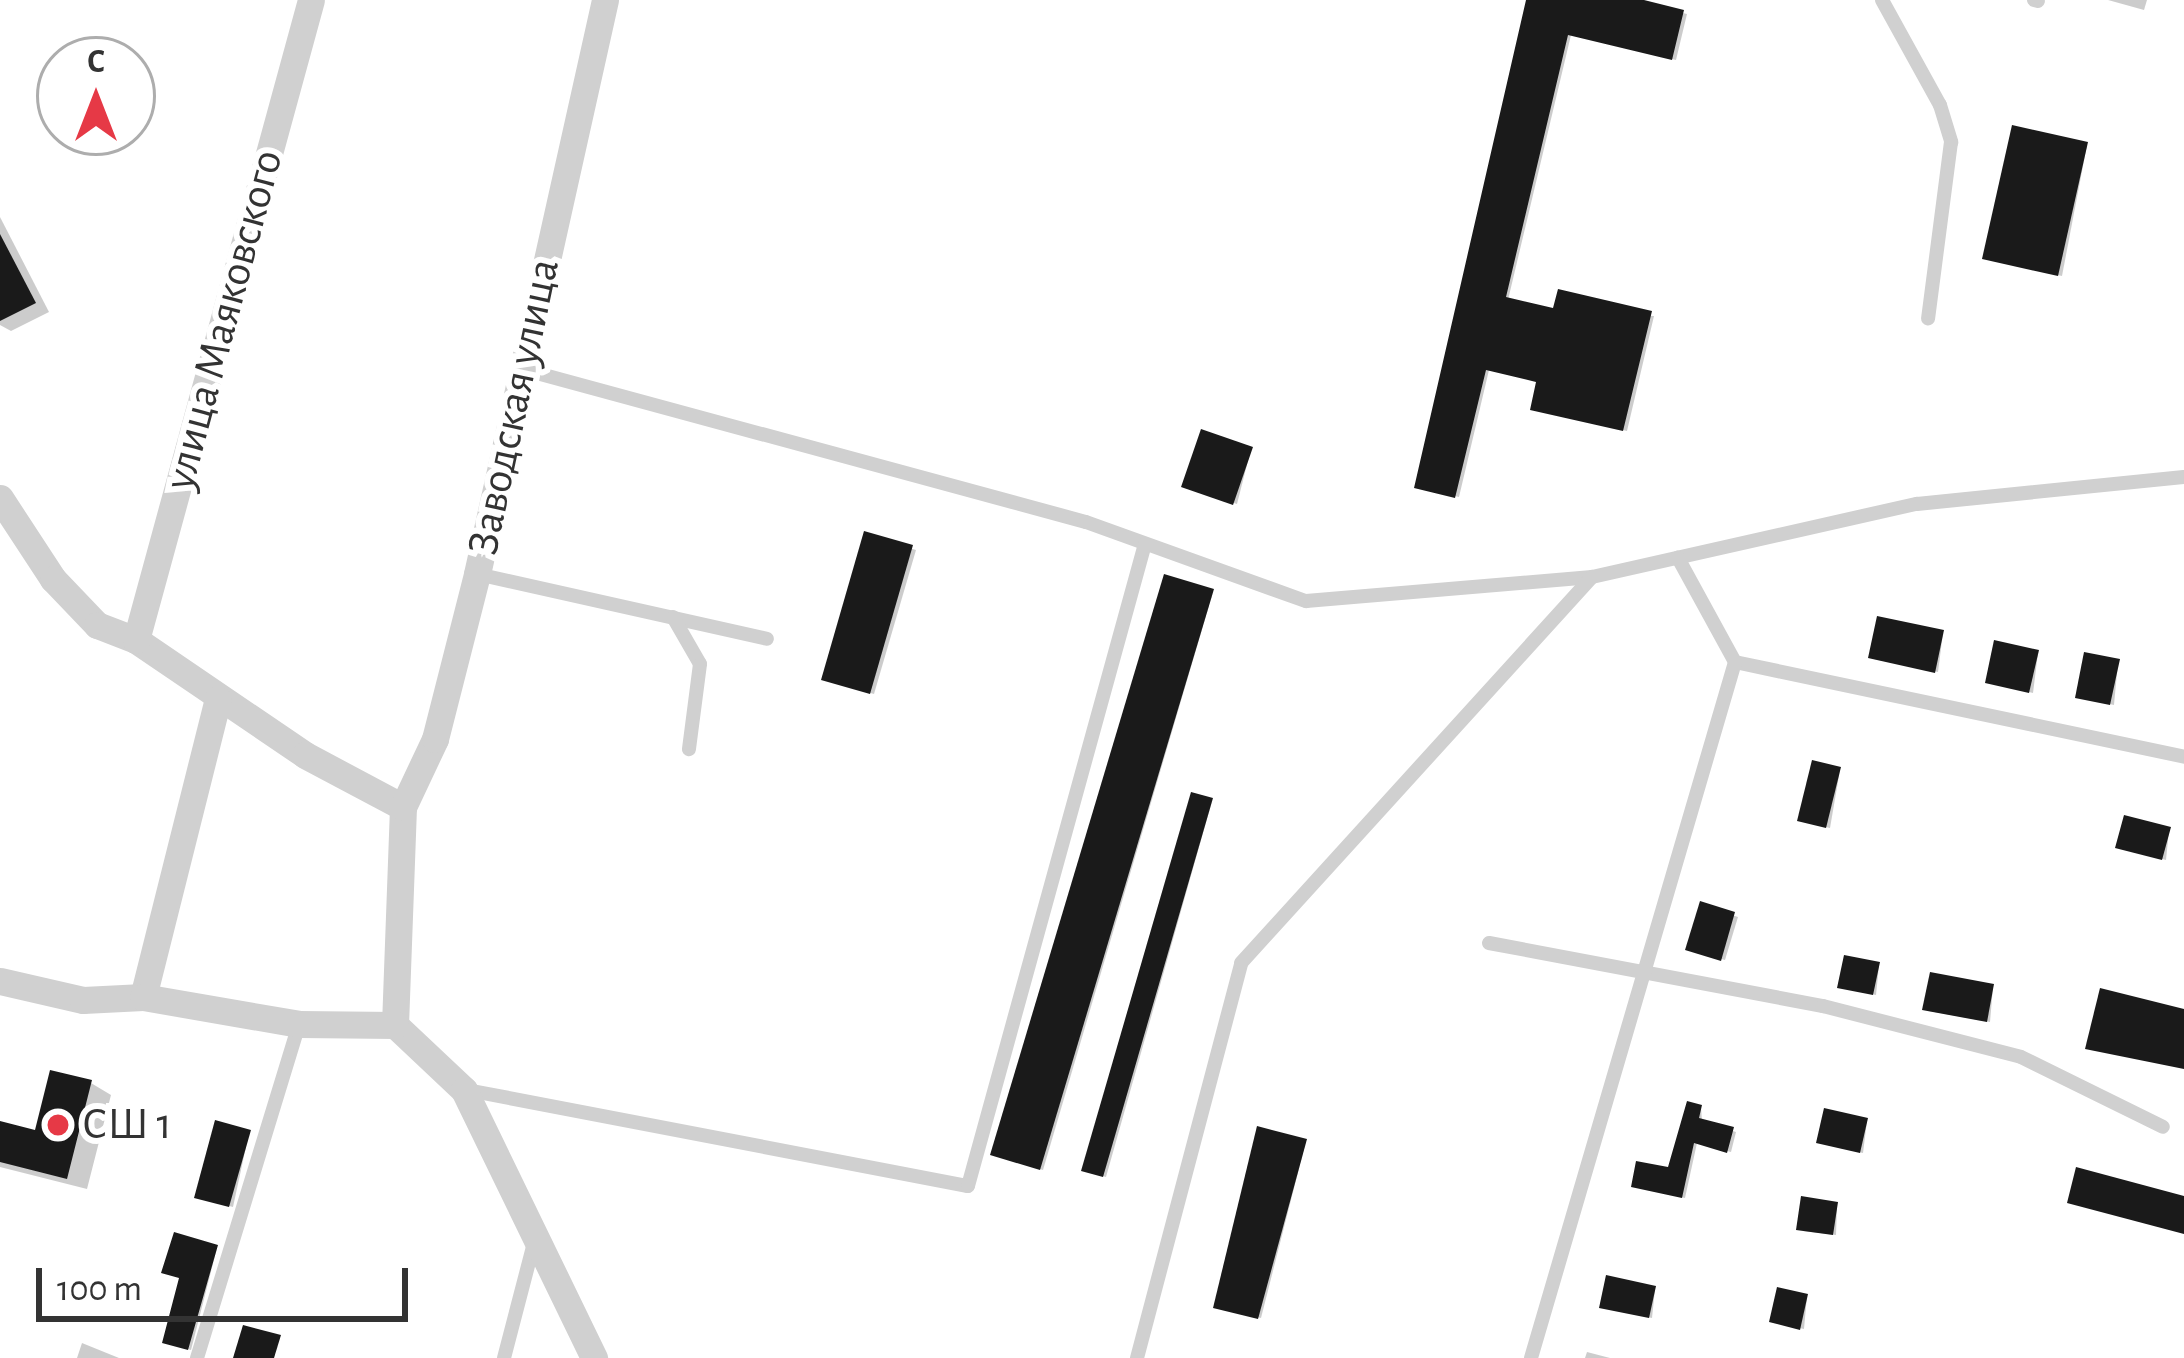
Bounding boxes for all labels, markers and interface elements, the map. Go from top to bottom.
north arrow [36,36,156,156]
text: С [87,46,105,79]
street label: улица Маяковского [153,144,295,496]
street label: Заводская улица [456,254,572,560]
place label: СШ 1 [82,1098,172,1152]
marker: СШ 1 [45,1112,71,1138]
scale bar [42,1244,414,1318]
text: 100 m [57,1271,142,1307]

